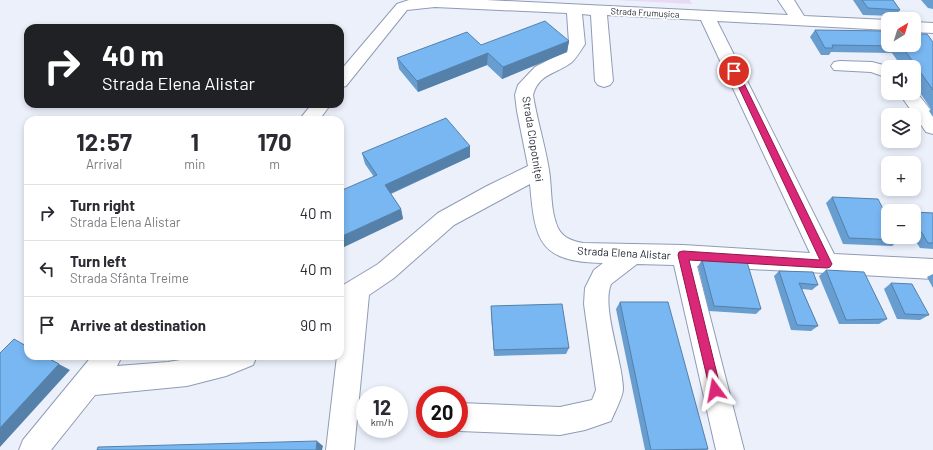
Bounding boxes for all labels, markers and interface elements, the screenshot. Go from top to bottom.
street label: Strada Frumușica [610,5,680,20]
north arrow [881,12,921,52]
map controls [881,12,921,244]
text: 40 m [102,38,164,72]
icon: right [36,40,88,92]
pin [717,54,751,88]
icon: arrive [723,60,745,82]
button: sound [881,60,921,100]
text: Strada Elena Alistar [102,72,255,94]
street label: Strada Clopotniței [520,95,547,183]
button: layers [881,108,921,148]
text: 12:57 [76,127,132,156]
text: 1 [190,127,199,156]
text: 170 [258,127,292,156]
text: Arrival [86,156,122,172]
text: min [184,156,205,172]
text: m [269,156,280,172]
button: + [881,156,921,196]
text: Turn right [70,196,135,214]
icon: right [36,202,58,224]
text: 40 m [300,204,332,222]
button: − [881,204,921,244]
text: Strada Elena Alistar [70,214,181,230]
street label: Strada Elena Alistar [577,244,671,261]
text: Turn left [70,252,126,270]
icon: left [36,258,58,280]
text: 40 m [300,260,332,278]
text: Strada Sfânta Treime [70,270,189,286]
icon: arrive [36,314,58,336]
text: Arrive at destination [70,316,206,334]
text: 90 m [300,316,332,334]
position arrow [694,369,736,411]
speed limit sign: 20 [416,386,468,438]
text: 12 [373,395,391,419]
text: km/h [371,416,393,428]

